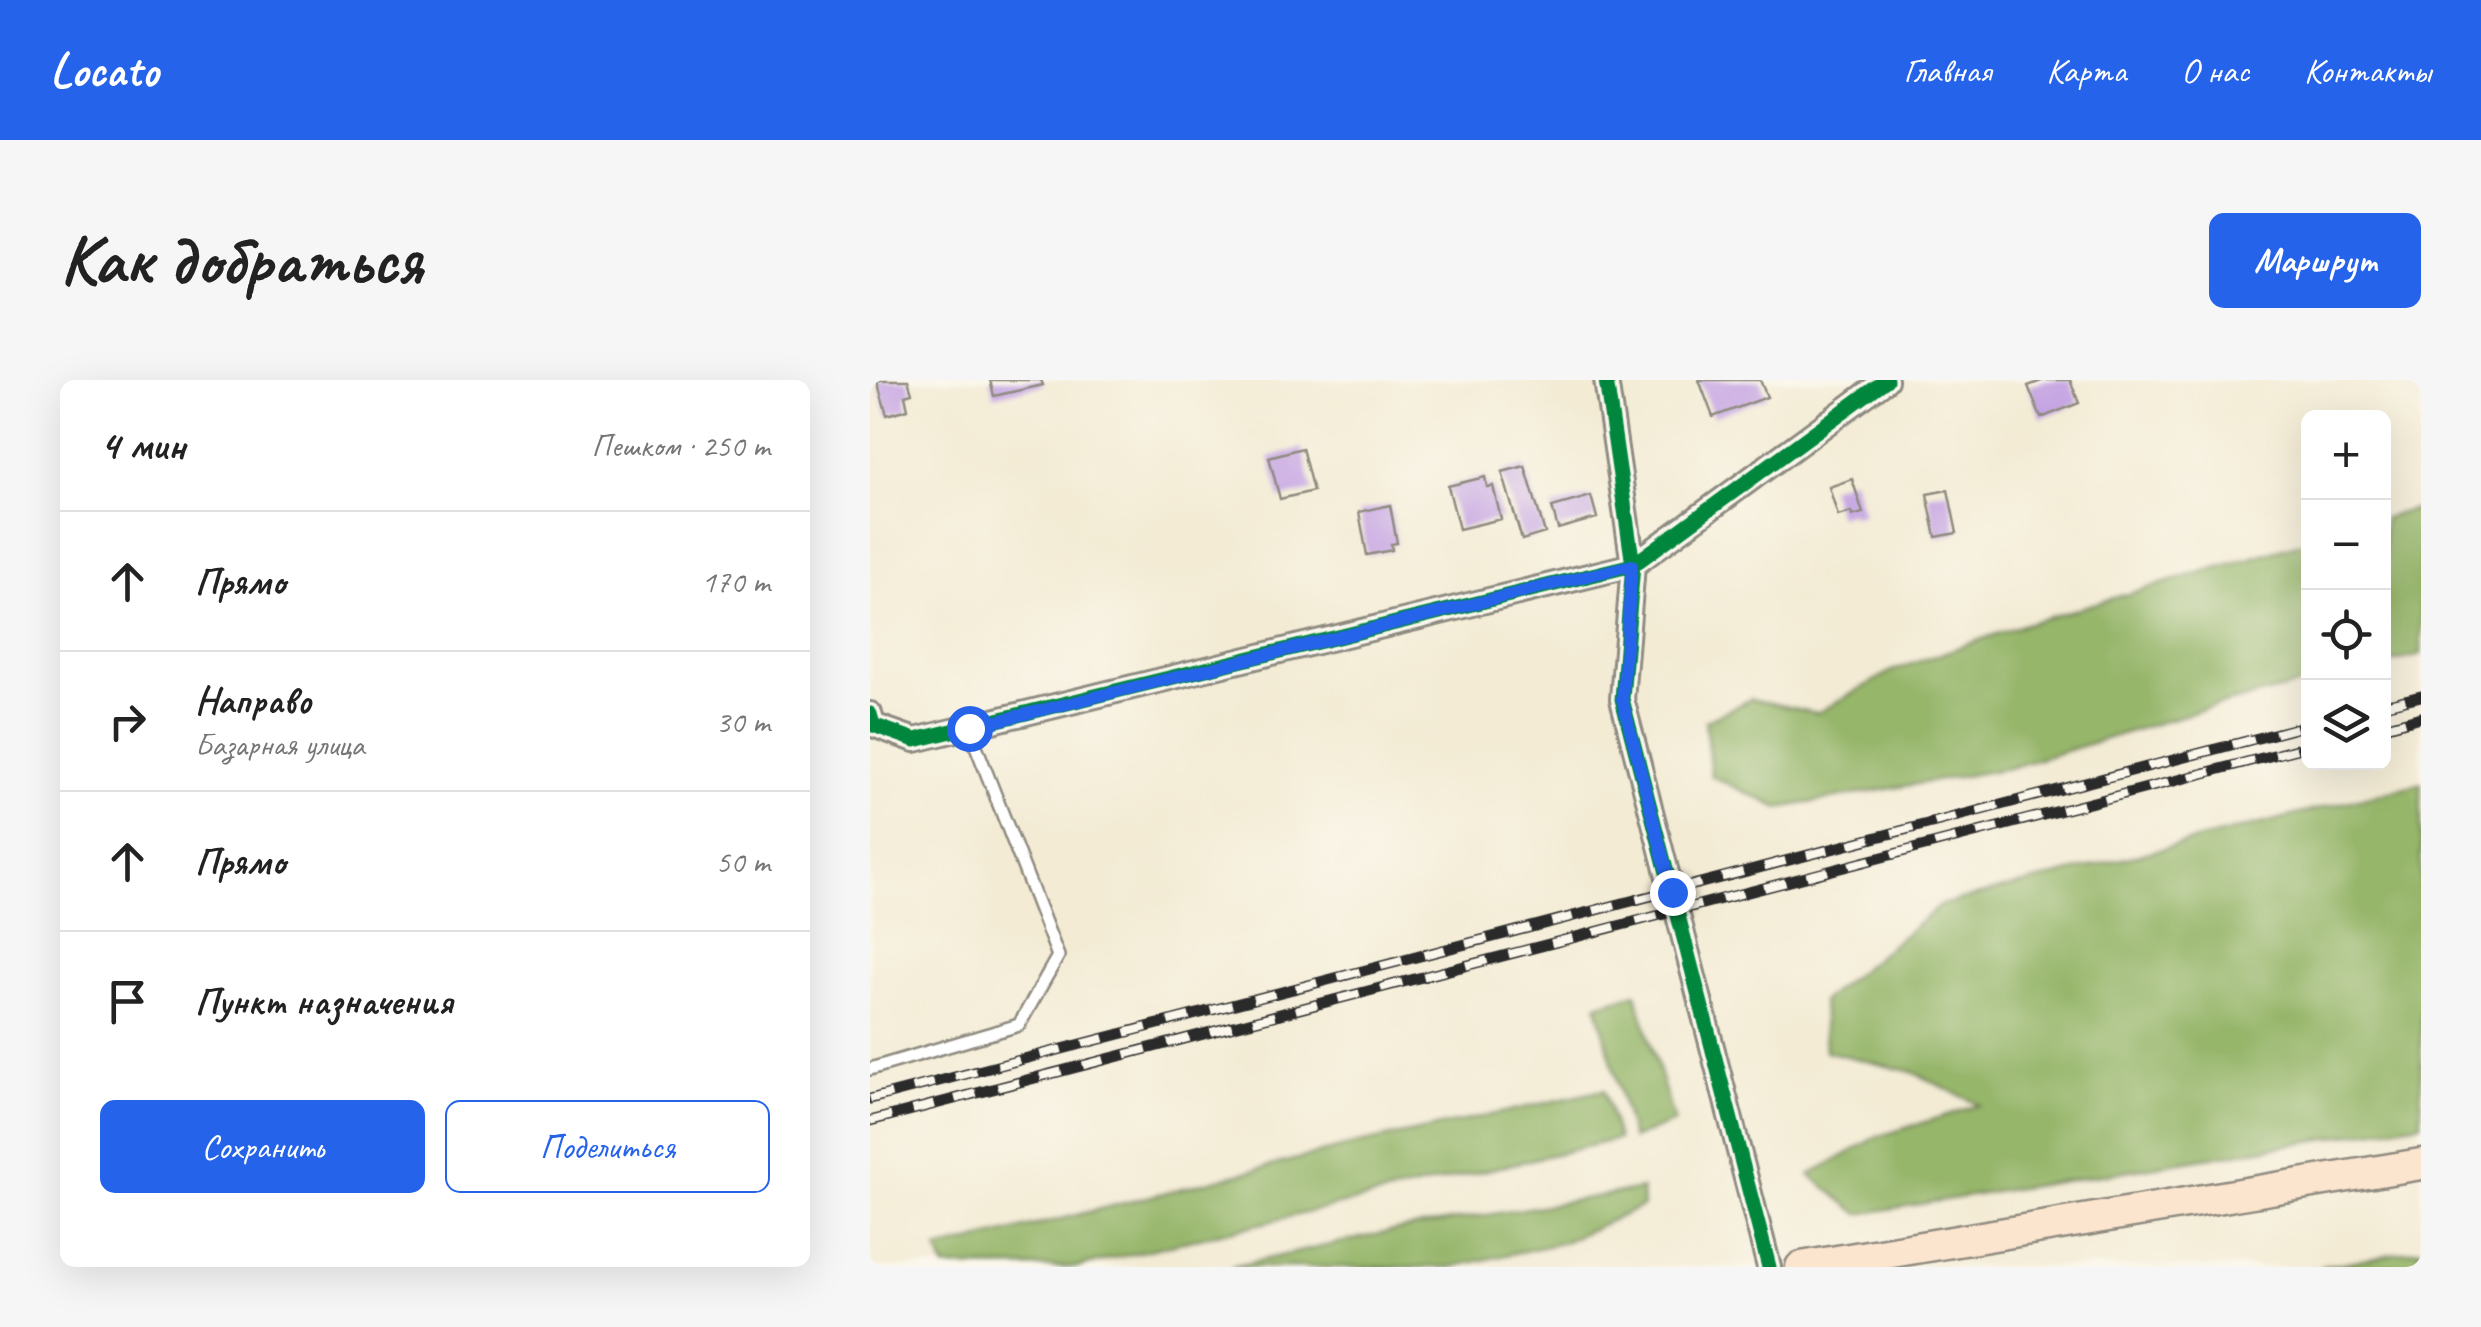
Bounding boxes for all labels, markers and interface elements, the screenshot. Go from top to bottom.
text: Locato [50,40,158,100]
text: Главная [1903,48,1991,93]
text: Карта [2046,48,2126,93]
text: О нас [2181,48,2249,93]
text: Контакты [2304,48,2431,93]
button: Маршрут [2209,213,2421,308]
text: Как добраться [60,216,422,304]
map controls [2301,410,2391,770]
button: + [2301,410,2391,500]
text: 4 мин [100,419,185,472]
text: Пешком · 250 m [591,425,770,466]
button: − [2301,500,2391,590]
icon: ahead [100,554,155,609]
text: Прямо [195,558,285,605]
text: 170 m [701,561,770,602]
button: locate [2301,590,2391,680]
text: Направо [195,677,311,724]
button: layers [2301,680,2391,770]
icon: right [100,694,155,749]
text: 30 m [716,701,770,742]
route start [947,706,993,752]
text: Базарная улица [195,724,364,765]
icon: ahead [100,834,155,889]
text: Прямо [195,838,285,885]
text: 50 m [716,841,770,882]
route end [1650,870,1696,916]
icon: arrive [100,974,155,1029]
text: Пункт назначения [195,978,452,1025]
button: Сохранить [100,1100,425,1193]
button: Поделиться [445,1100,770,1193]

